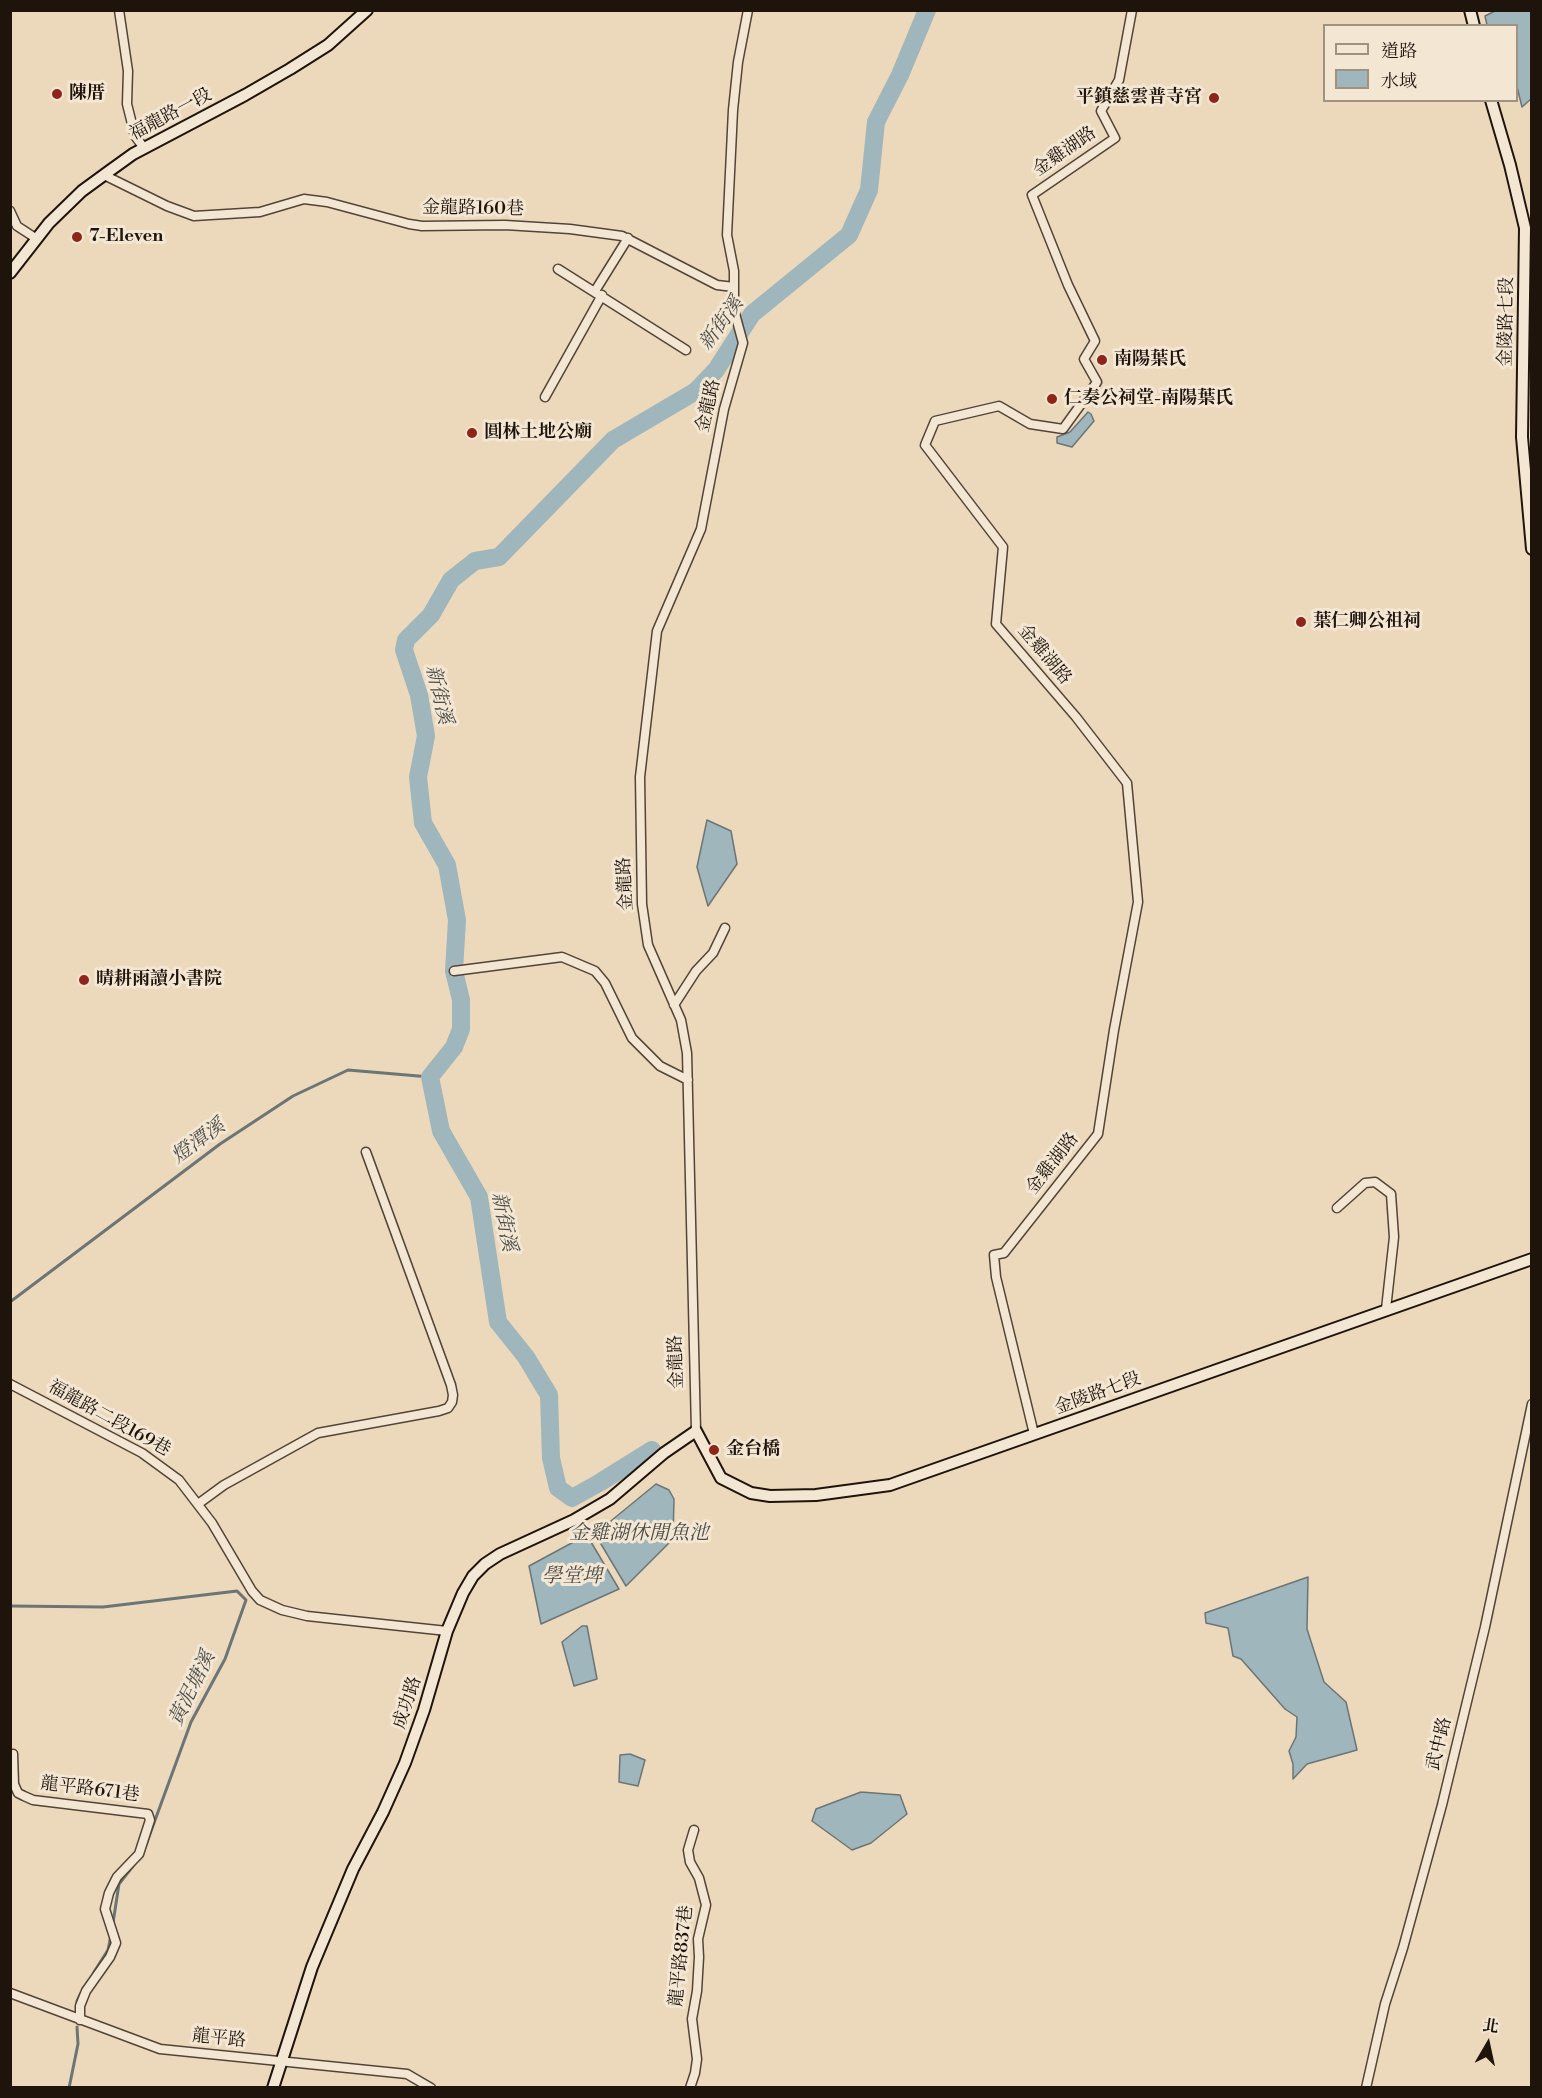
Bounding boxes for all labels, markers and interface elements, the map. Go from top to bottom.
legend [1323,24,1518,102]
text: 道路 [1381,40,1417,63]
text: 水域 [1381,70,1417,93]
place label: 陳厝 [69,83,105,105]
street label: 福龍路一段 [126,84,216,146]
marker: 陳厝 [50,87,64,101]
place label: 平鎮慈雲普寺宮 [1076,87,1202,109]
marker: 平鎮慈雲普寺宮 [1207,91,1221,105]
street label: 金雞湖路 [1029,123,1101,181]
street label: 金龍路160巷 [422,197,524,221]
place label: 7-Eleven [89,226,163,248]
marker: 7-Eleven [70,230,84,244]
street label: 金陵路七段 [1495,277,1519,367]
water label: 新街溪 [695,293,749,355]
place label: 南陽葉氏 [1114,349,1186,371]
marker: 南陽葉氏 [1095,353,1109,367]
street label: 金龍路 [692,377,726,435]
place label: 仁奏公祠堂-南陽葉氏 [1064,388,1233,410]
marker: 仁奏公祠堂-南陽葉氏 [1045,392,1059,406]
place label: 圓林土地公廟 [484,422,592,444]
marker: 圓林土地公廟 [465,426,479,440]
place label: 葉仁卿公祖祠 [1313,611,1421,633]
marker: 葉仁卿公祖祠 [1294,615,1308,629]
street label: 金雞湖路 [1013,620,1075,690]
water label: 新街溪 [420,663,456,727]
street label: 金龍路 [614,856,638,912]
place label: 晴耕雨讀小書院 [96,969,222,991]
marker: 晴耕雨讀小書院 [77,973,91,987]
water label: 燈潭溪 [168,1115,230,1169]
street label: 金雞湖路 [1022,1129,1084,1199]
water label: 新街溪 [485,1190,521,1254]
street label: 金龍路 [665,1335,689,1389]
street label: 金陵路七段 [1052,1368,1144,1420]
street label: 福龍路二段169巷 [44,1376,174,1462]
place label: 金台橋 [726,1439,780,1461]
marker: 金台橋 [707,1443,721,1457]
water label: 金雞湖休閒魚池 [569,1522,709,1546]
water label: 學堂埤 [542,1565,602,1589]
water label: 黃泥塘溪 [165,1648,221,1730]
street label: 成功路 [389,1674,427,1732]
street label: 武中路 [1423,1715,1457,1773]
street label: 龍平路671巷 [39,1773,141,1807]
street label: 龍平路837巷 [666,1904,698,2008]
north arrow [1458,2014,1518,2074]
text: 北 [1481,2015,1500,2037]
street label: 龍平路 [191,2025,247,2053]

